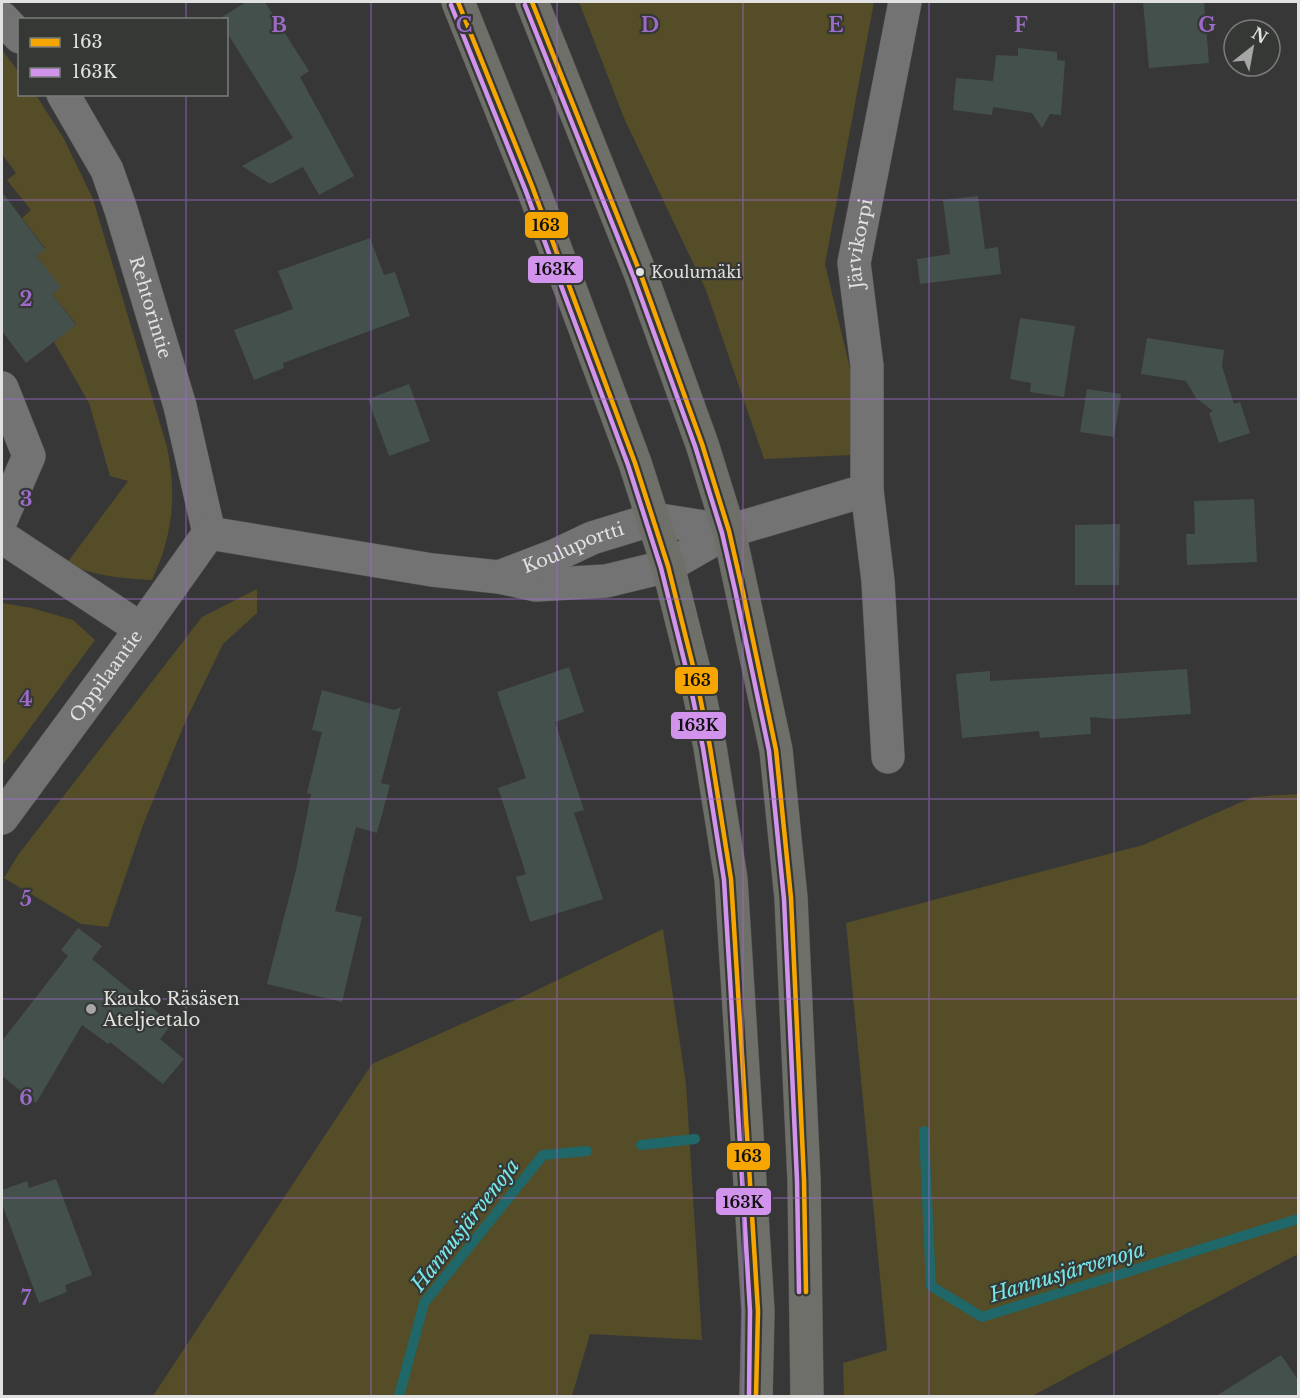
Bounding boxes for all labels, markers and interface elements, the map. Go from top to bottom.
text: B [271,13,287,37]
text: C [456,13,472,37]
text: D [641,13,659,37]
text: E [828,13,844,37]
text: F [1014,13,1028,37]
text: G [1198,13,1216,37]
legend [18,18,228,96]
north arrow [1222,18,1282,78]
text: N [1248,23,1271,48]
text: 163 [72,31,103,53]
text: 163K [72,61,118,83]
street label: Järvikorpi [843,197,877,292]
line badge: 163 [524,211,569,239]
text: 163 [532,215,560,235]
street label: Rehtorintie [125,254,176,361]
line badge: 163K [527,255,584,284]
text: 163K [534,259,576,279]
place label: Koulumäki [651,262,742,282]
marker: Koulumäki [634,266,646,278]
text: 2 [19,287,33,311]
text: 3 [20,487,32,511]
street label: Kouluportti [520,518,627,578]
street label: Oppilaantie [65,626,147,727]
line badge: 163 [674,666,719,695]
text: 163 [683,670,711,690]
text: 4 [19,687,33,711]
line badge: 163K [670,711,727,740]
text: 163K [677,715,719,735]
text: 5 [20,887,32,911]
place label: Kauko Räsäsen Ateljeetalo [102,988,240,1031]
marker: Kauko Räsäsen Ateljeetalo [84,1002,98,1016]
text: 6 [19,1086,33,1110]
line badge: 163 [726,1142,771,1171]
text: 163 [734,1146,762,1166]
water label: Hannusjärvenoja [405,1154,524,1297]
line badge: 163K [715,1187,772,1216]
text: 163K [722,1192,764,1212]
water label: Hannusjärvenoja [985,1237,1148,1307]
text: 7 [21,1286,32,1310]

